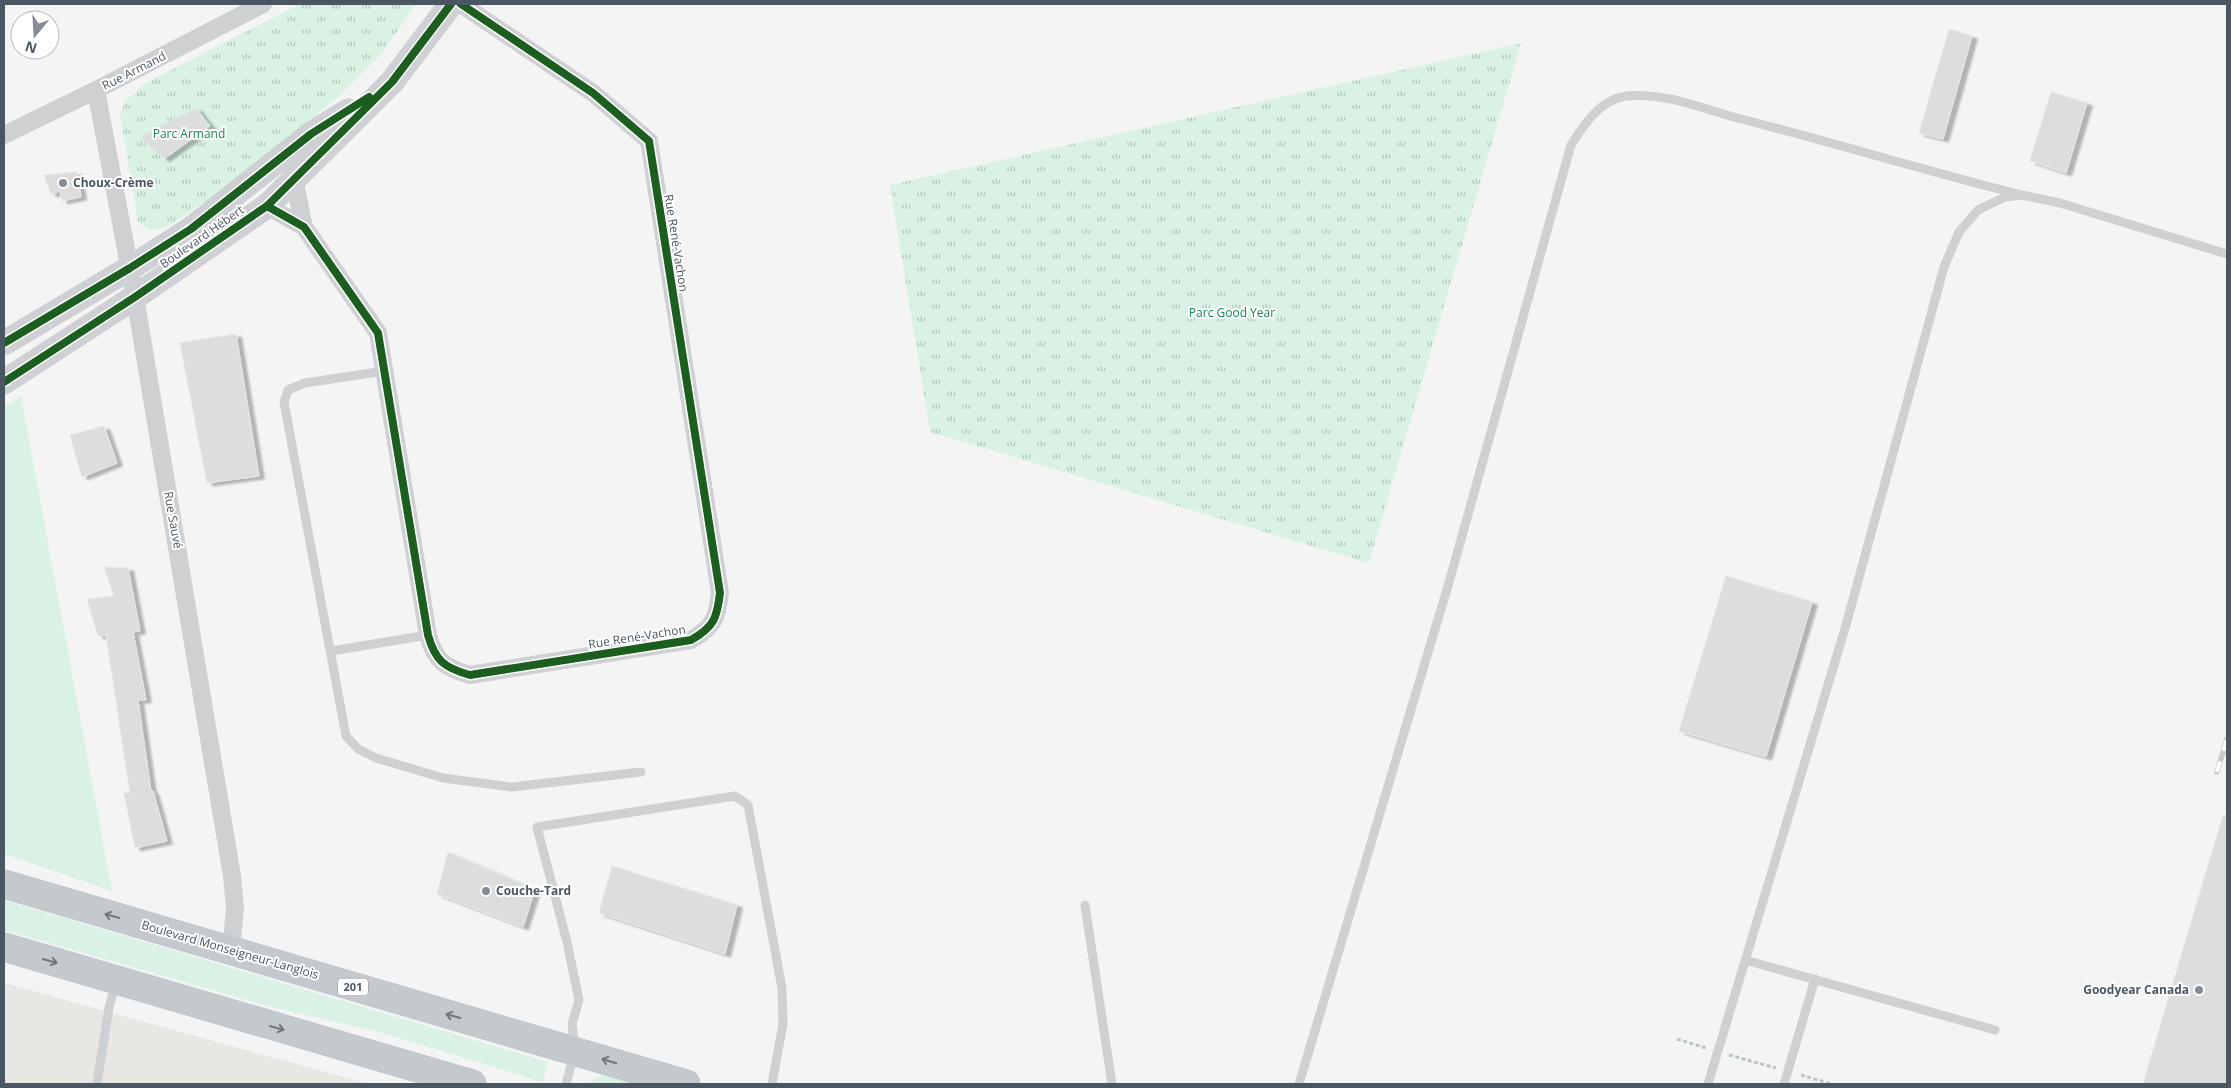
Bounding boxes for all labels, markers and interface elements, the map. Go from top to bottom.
north arrow [10,10,60,60]
text: N [22,37,39,59]
street label: Rue Armand [99,47,169,94]
park label: Parc Armand [153,125,225,142]
place label: Choux-Crème [73,174,154,191]
marker: Choux-Crème [57,177,69,189]
street label: Rue René-Vachon [660,193,693,293]
street label: Boulevard Hébert [156,201,247,272]
park label: Parc Good Year [1189,304,1275,321]
street label: Rue Sauvé [160,490,187,550]
street label: Rue René-Vachon [587,620,687,653]
place label: Couche-Tard [496,882,571,899]
marker: Couche-Tard [480,885,492,897]
one-way arrow [105,910,121,920]
street label: Boulevard Monseigneur-Langlois [140,916,321,983]
one-way arrow [42,957,58,967]
road number: 201 [338,979,368,996]
place label: Goodyear Canada [2083,981,2189,998]
marker: Goodyear Canada [2193,984,2205,996]
one-way arrow [445,1010,461,1020]
one-way arrow [269,1023,285,1033]
one-way arrow [601,1056,617,1066]

